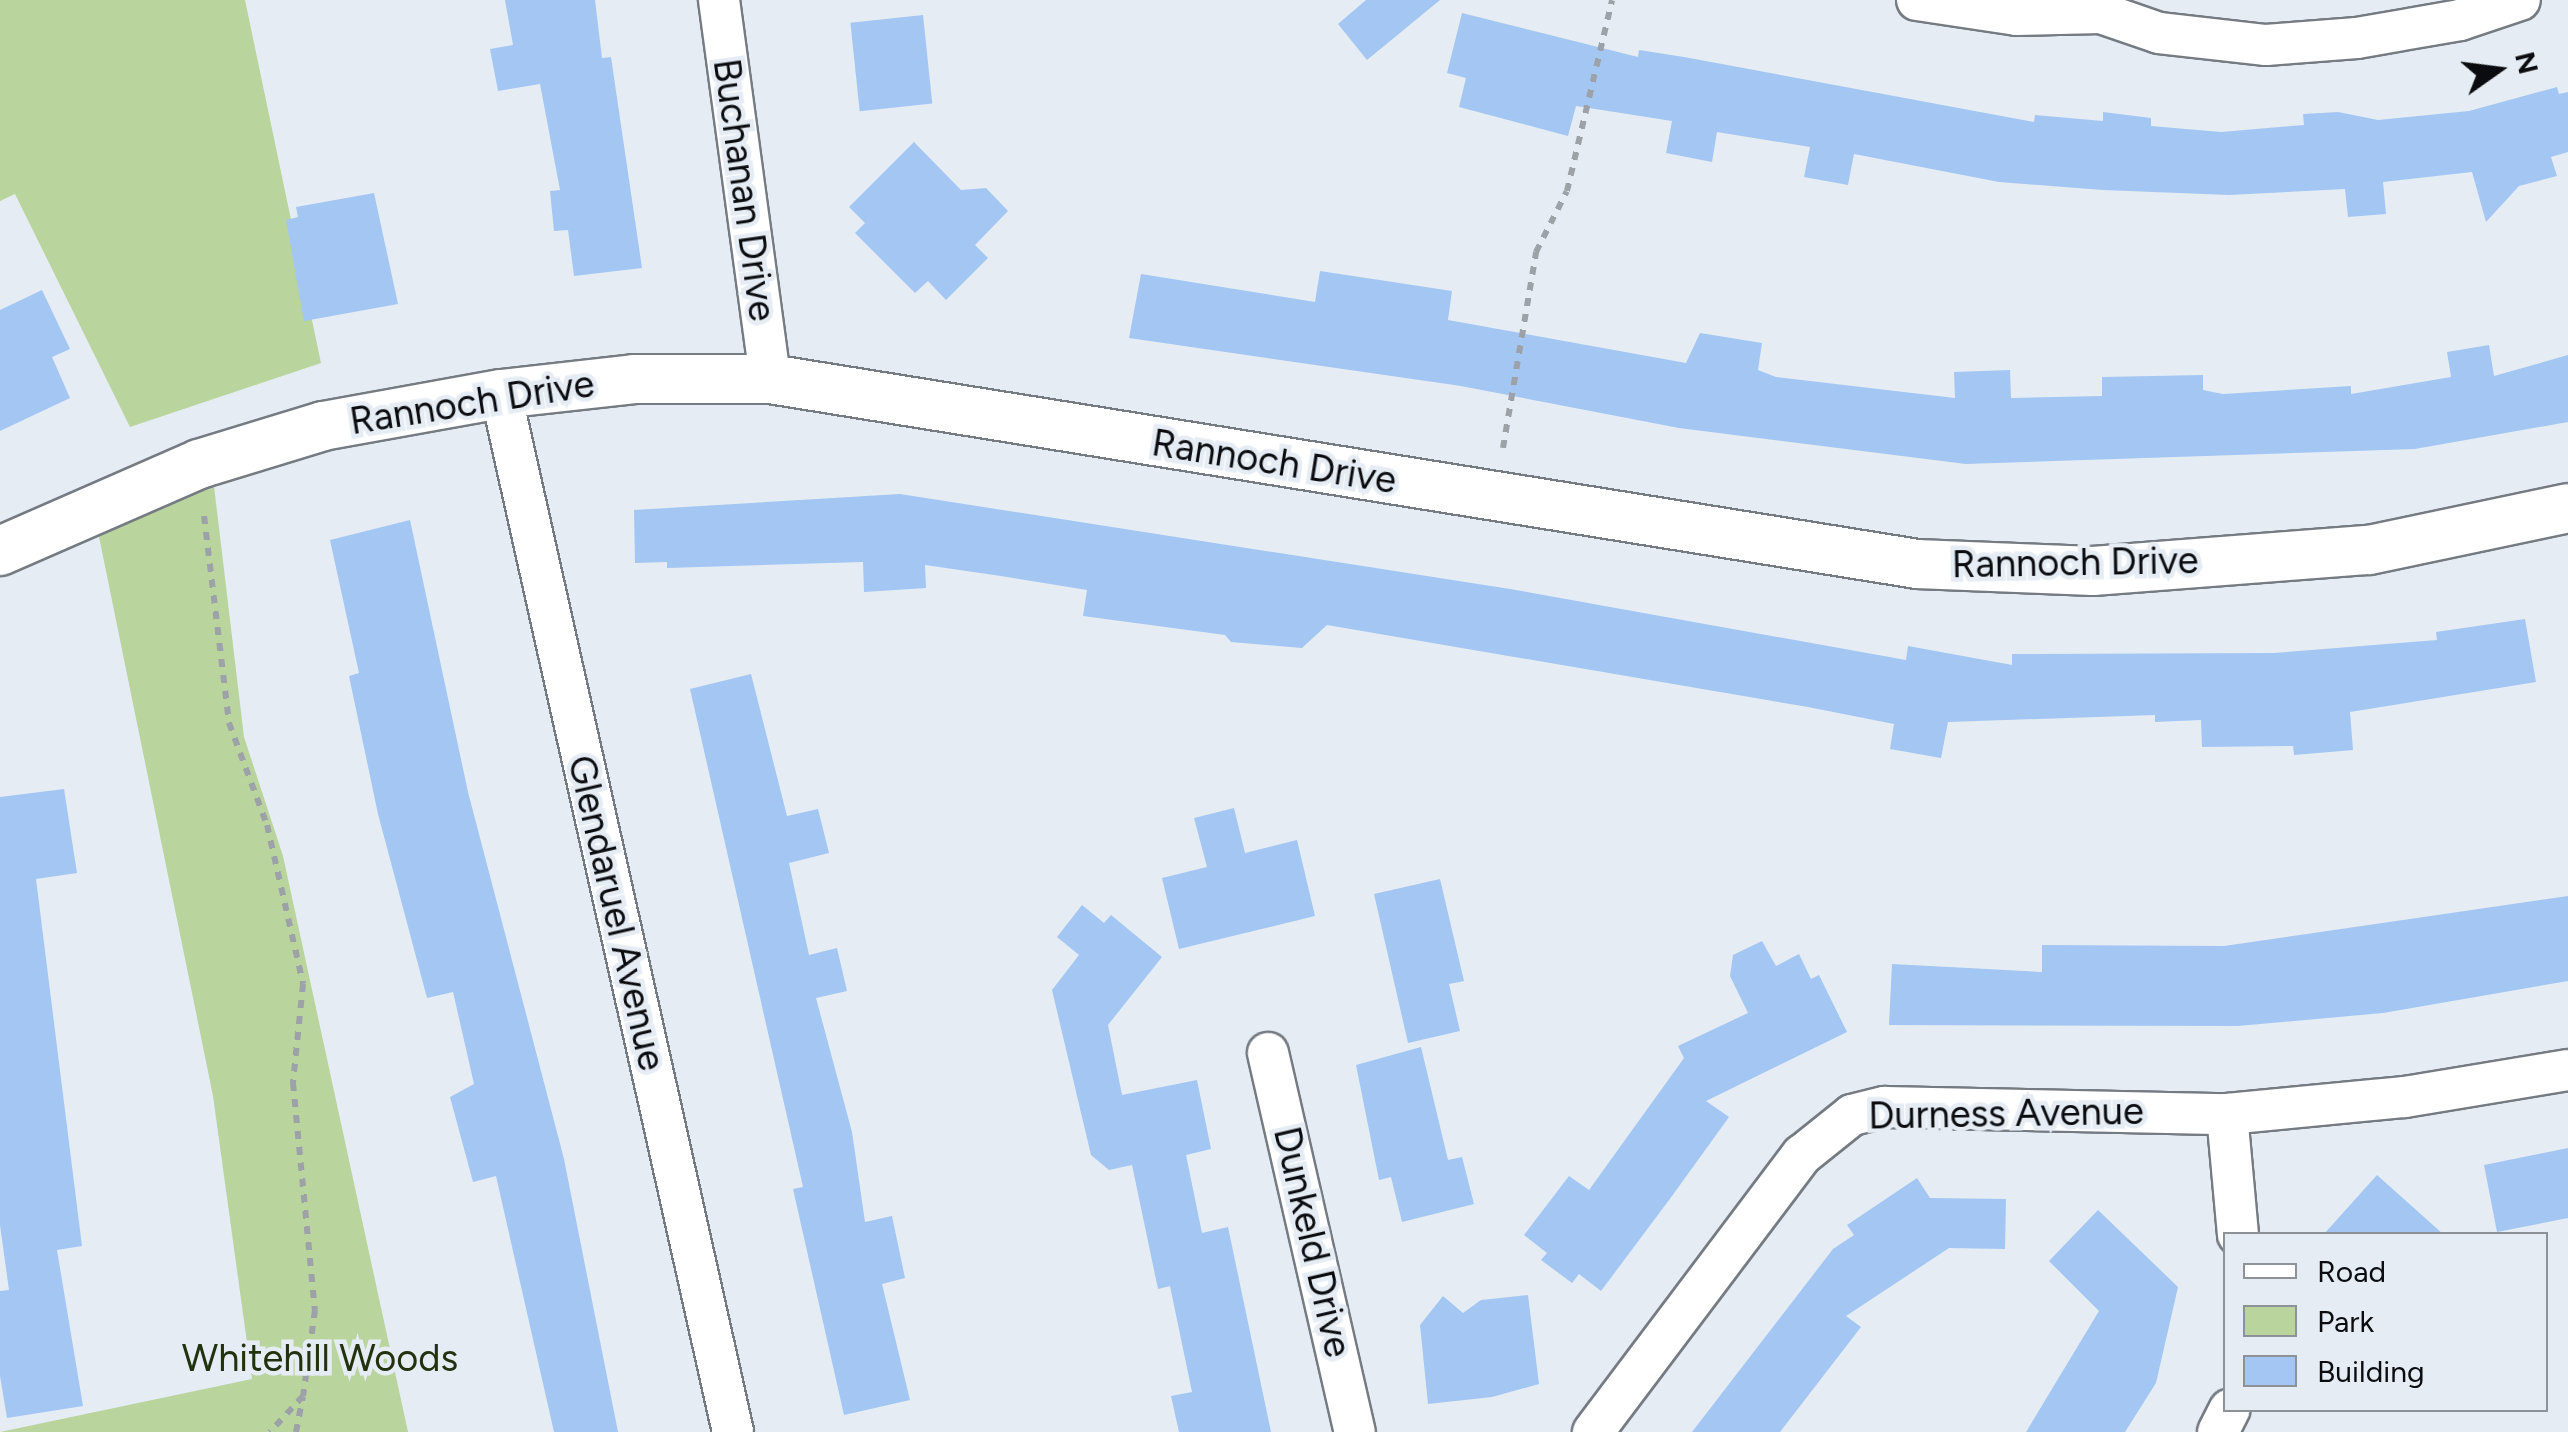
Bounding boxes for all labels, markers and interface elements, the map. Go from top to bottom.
north arrow [2448,20,2548,120]
text: N [2508,48,2546,77]
street label: Buchanan Drive [703,56,785,324]
street label: Rannoch Drive [347,361,597,445]
street label: Rannoch Drive [1149,420,1399,504]
street label: Rannoch Drive [1951,538,2199,588]
street label: Glendaruel Avenue [558,751,674,1075]
street label: Durness Avenue [1868,1089,2144,1139]
street label: Dunkeld Drive [1263,1122,1361,1362]
legend [2223,1232,2548,1412]
text: Road [2317,1253,2386,1290]
text: Park [2317,1303,2374,1340]
park label: Whitehill Woods [182,1336,458,1382]
text: Building [2317,1353,2425,1390]

